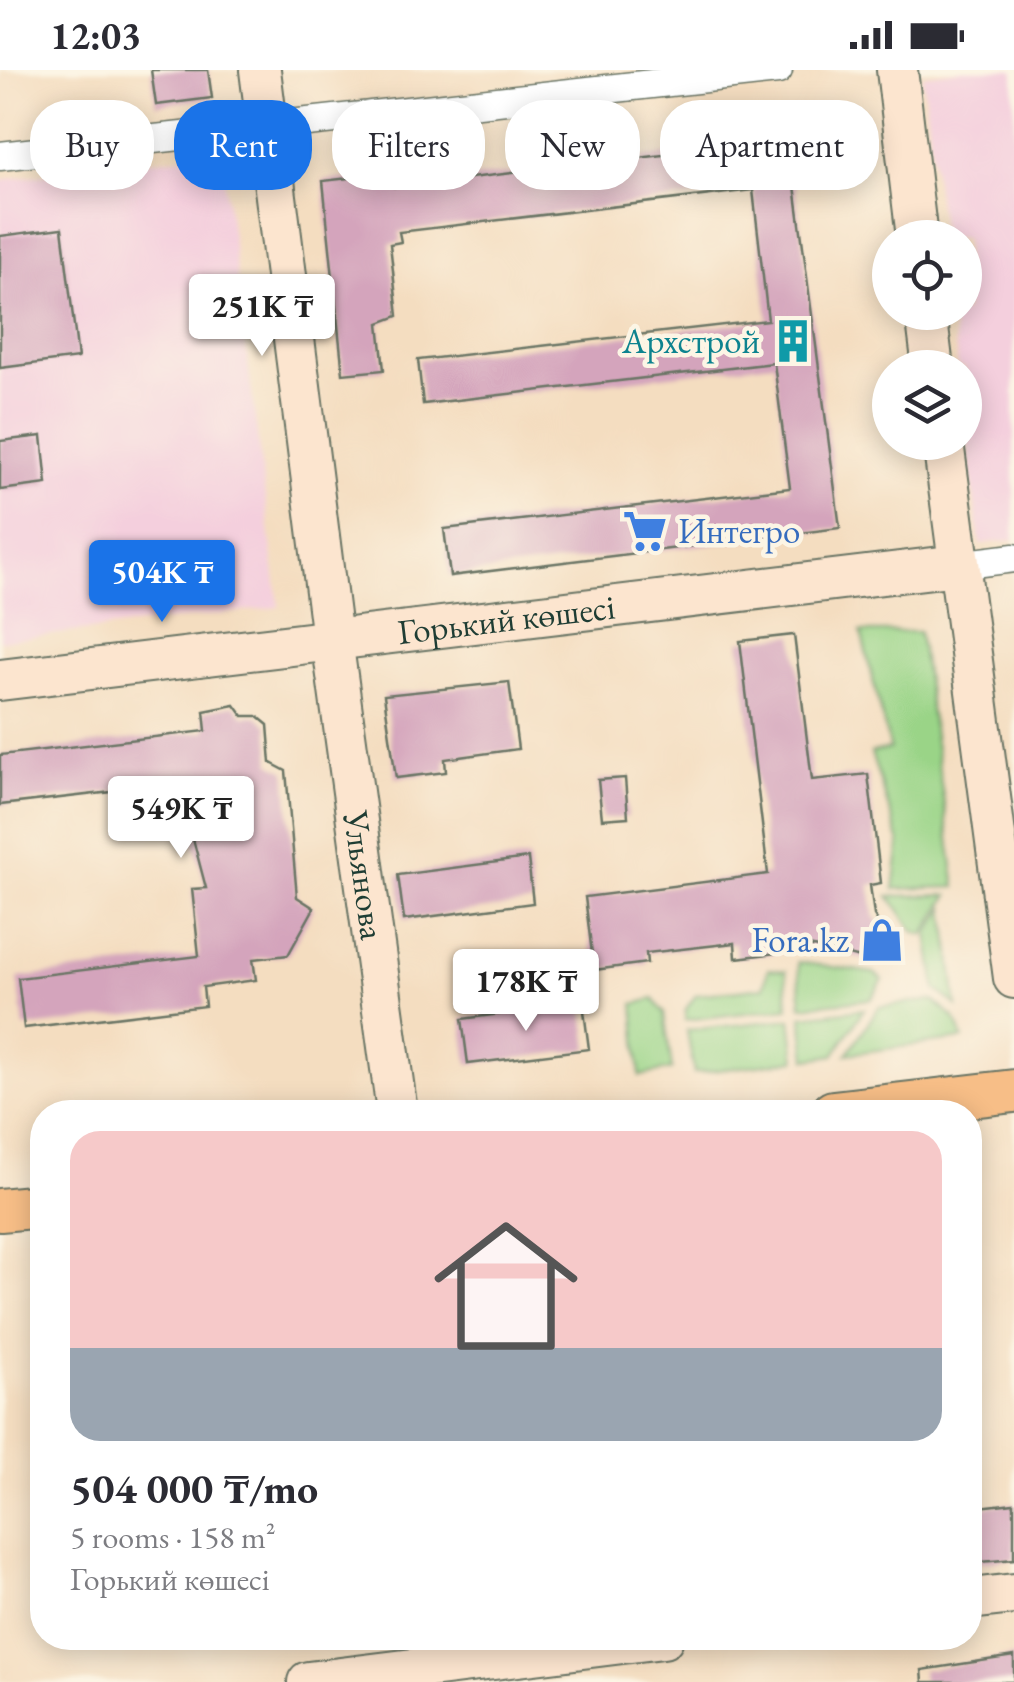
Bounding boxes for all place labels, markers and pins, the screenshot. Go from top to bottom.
pin: 251K ₸ [181,274,343,359]
building icon: Архстрой [769,317,817,365]
place label: Архстрой [621,318,760,364]
supermarket icon: Интегро [621,507,669,555]
place label: Интегро [678,508,800,554]
pin: 504K ₸ [81,540,243,625]
pin: 549K ₸ [100,776,262,861]
shop icon: Fora.kz [858,916,906,964]
place label: Fora.kz [751,917,850,962]
pin: 178K ₸ [445,949,607,1034]

